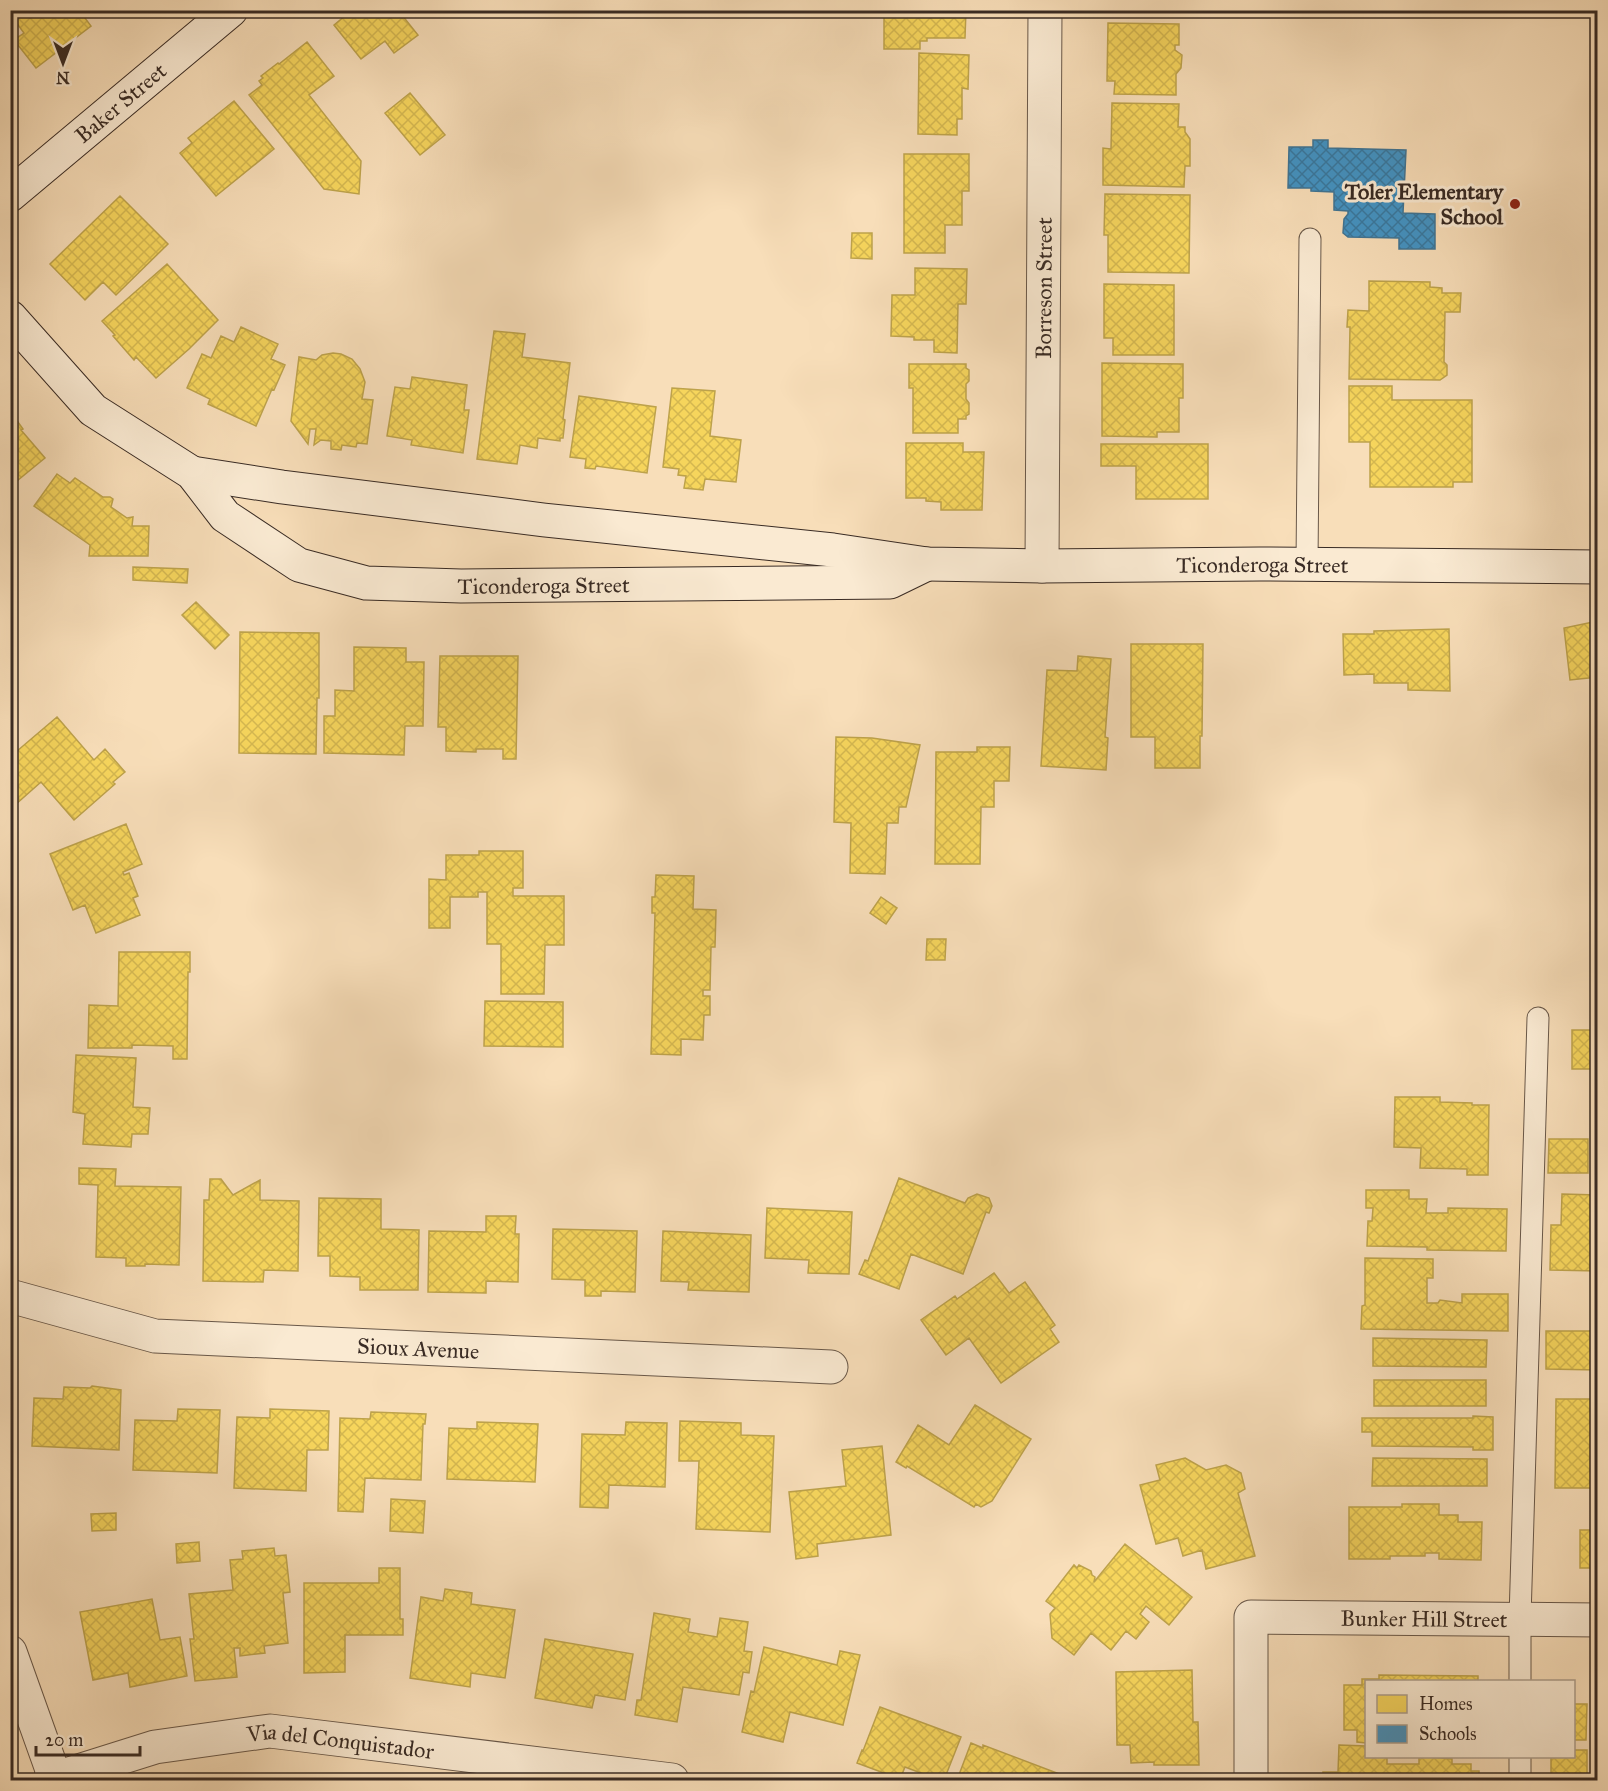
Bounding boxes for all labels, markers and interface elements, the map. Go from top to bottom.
north arrow [33,33,93,93]
street label: Baker Street [69,57,172,148]
text: N [56,68,70,87]
place label: Toler Elementary School [1344,178,1505,230]
marker: Toler Elementary School [1508,197,1522,211]
street label: Borreson Street [1030,217,1057,359]
street label: Ticonderoga Street [1176,550,1349,578]
street label: Ticonderoga Street [457,571,630,600]
street label: Sioux Avenue [357,1332,480,1364]
street label: Bunker Hill Street [1340,1604,1508,1633]
legend [1365,1680,1575,1758]
text: Homes [1419,1693,1473,1715]
street label: Via del Conquistador [244,1717,436,1764]
scale bar [36,1719,140,1757]
text: Schools [1419,1723,1477,1745]
text: 20 m [45,1729,83,1751]

